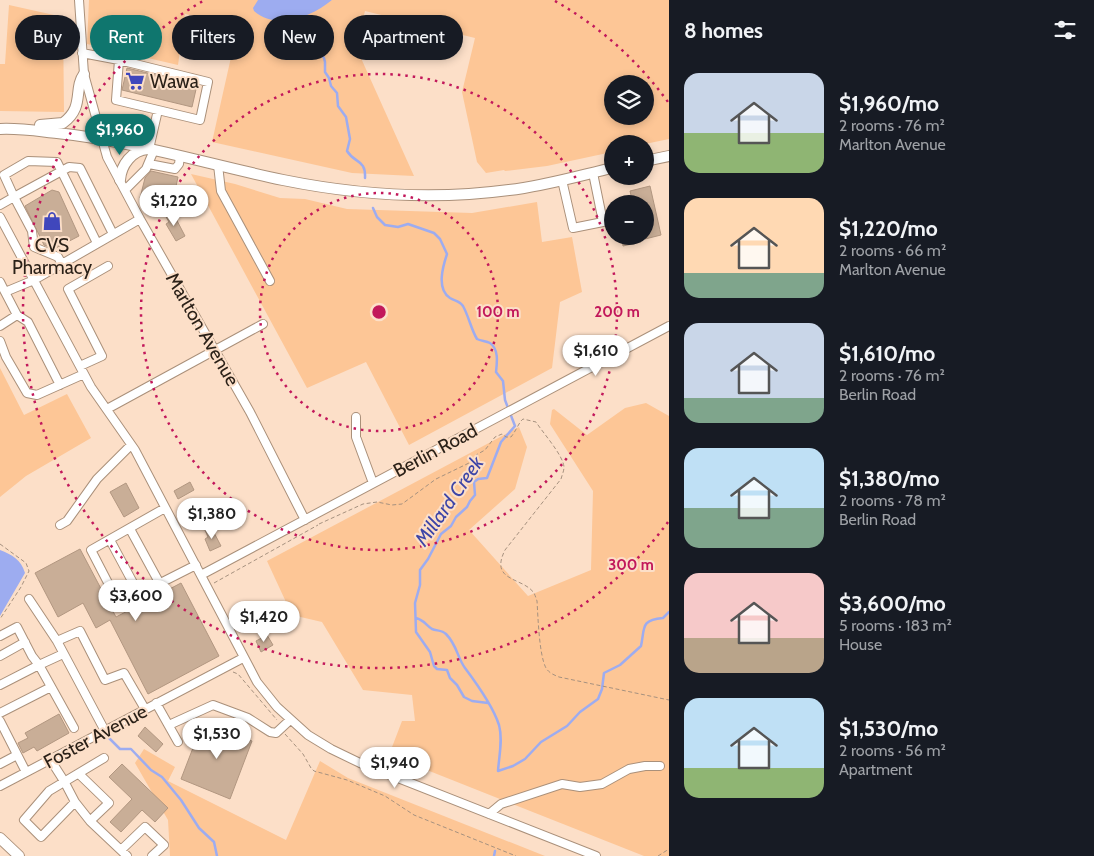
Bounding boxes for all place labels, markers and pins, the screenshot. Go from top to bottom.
supermarket icon: Wawa [124,70,146,92]
place label: Wawa [150,70,199,93]
pin: $1,960 [79,114,161,156]
pin: $1,220 [133,184,215,227]
shop icon: CVS Pharmacy [41,210,63,232]
place label: CVS Pharmacy [12,234,93,279]
centre of rings [370,303,388,321]
pin: $1,610 [555,334,637,377]
pin: $1,380 [171,498,253,540]
pin: $3,600 [95,580,177,622]
pin: $1,420 [223,600,305,643]
pin: $1,530 [176,718,258,760]
pin: $1,940 [354,746,436,789]

